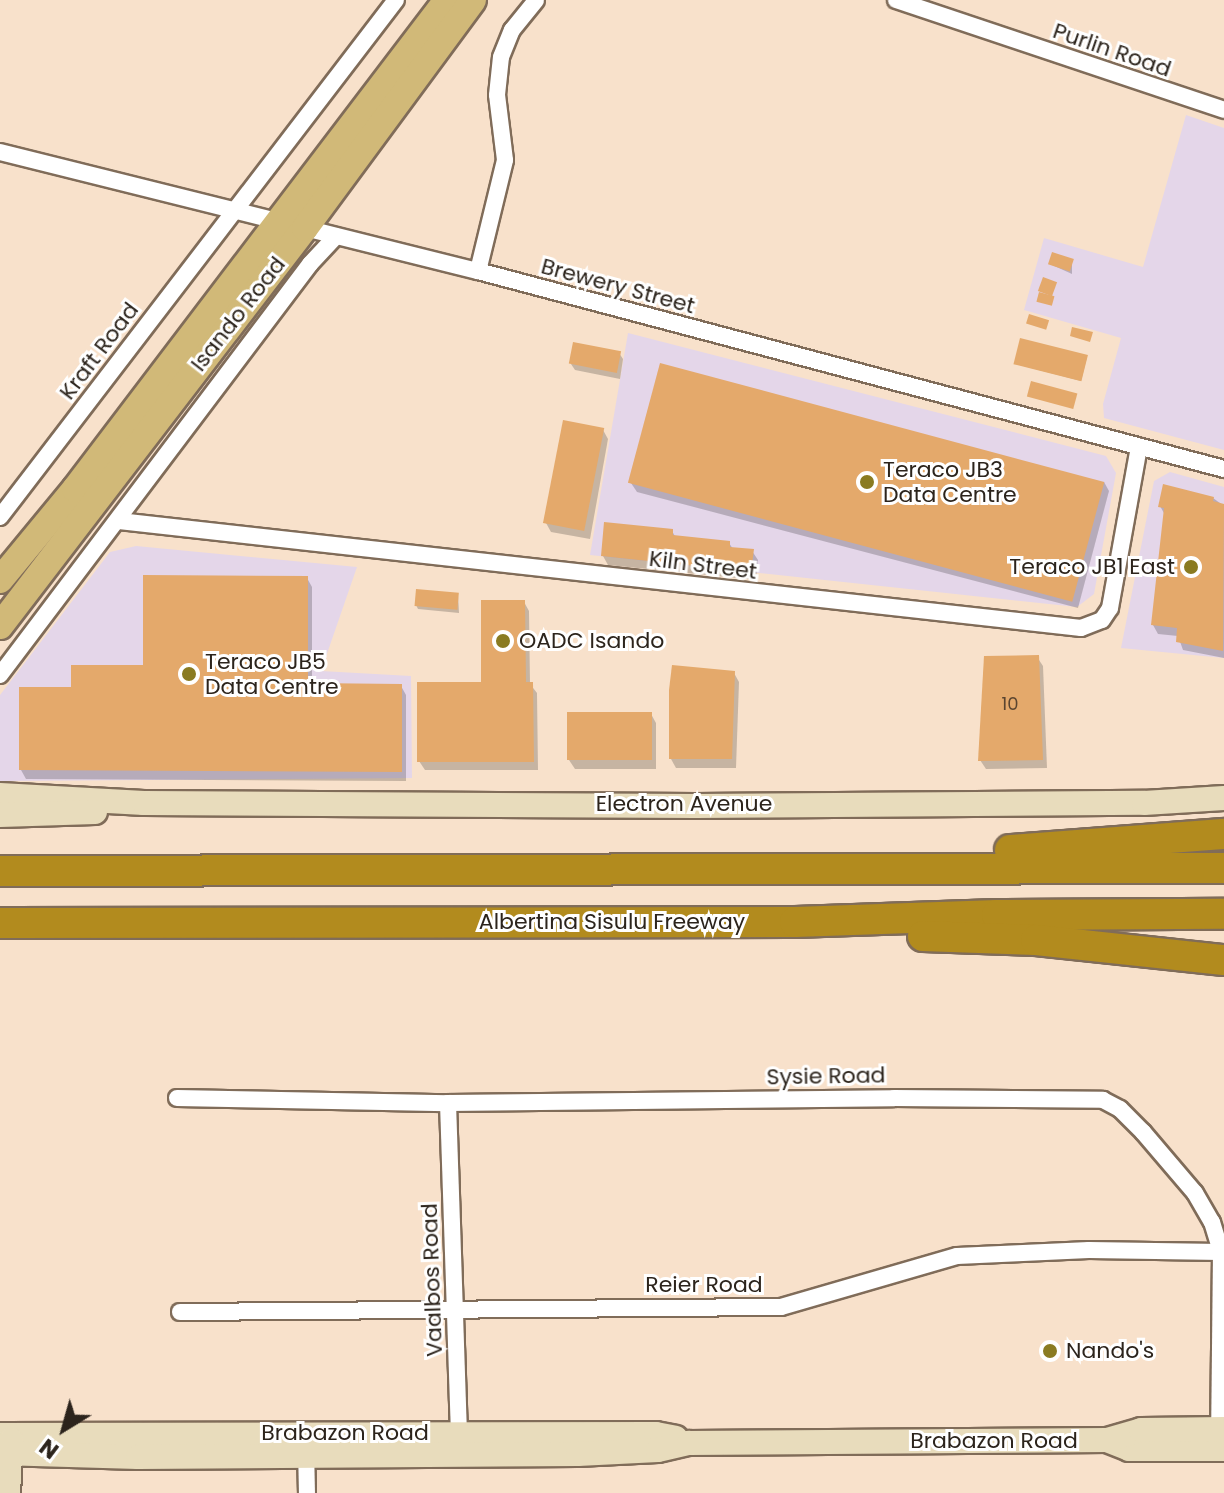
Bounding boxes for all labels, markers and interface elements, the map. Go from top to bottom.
street label: Purlin Road [1050,17,1174,83]
street label: Isando Road [185,252,291,376]
street label: Brewery Street [538,253,698,319]
street label: Kraft Road [54,297,144,405]
place label: Teraco JB3 Data Centre [883,456,1017,508]
marker: Teraco JB3 Data Centre [858,473,876,491]
street label: Kiln Street [648,545,758,585]
place label: Teraco JB1 East [1009,554,1175,580]
marker: Teraco JB1 East [1182,558,1200,576]
place label: OADC Isando [519,628,664,654]
marker: OADC Isando [494,632,512,650]
place label: Teraco JB5 Data Centre [205,648,339,700]
marker: Teraco JB5 Data Centre [180,665,198,683]
house number: 10 [1001,693,1019,715]
street label: Electron Avenue [596,791,772,817]
street label: Albertina Sisulu Freeway [479,909,745,935]
street label: Sysie Road [766,1062,886,1090]
street label: Vaalbos Road [416,1203,448,1357]
street label: Reier Road [645,1272,763,1298]
place label: Nando's [1066,1338,1154,1364]
marker: Nando's [1041,1342,1059,1360]
north arrow [24,1389,104,1469]
street label: Brabazon Road [261,1420,429,1446]
street label: Brabazon Road [910,1428,1078,1454]
text: N [33,1431,65,1466]

